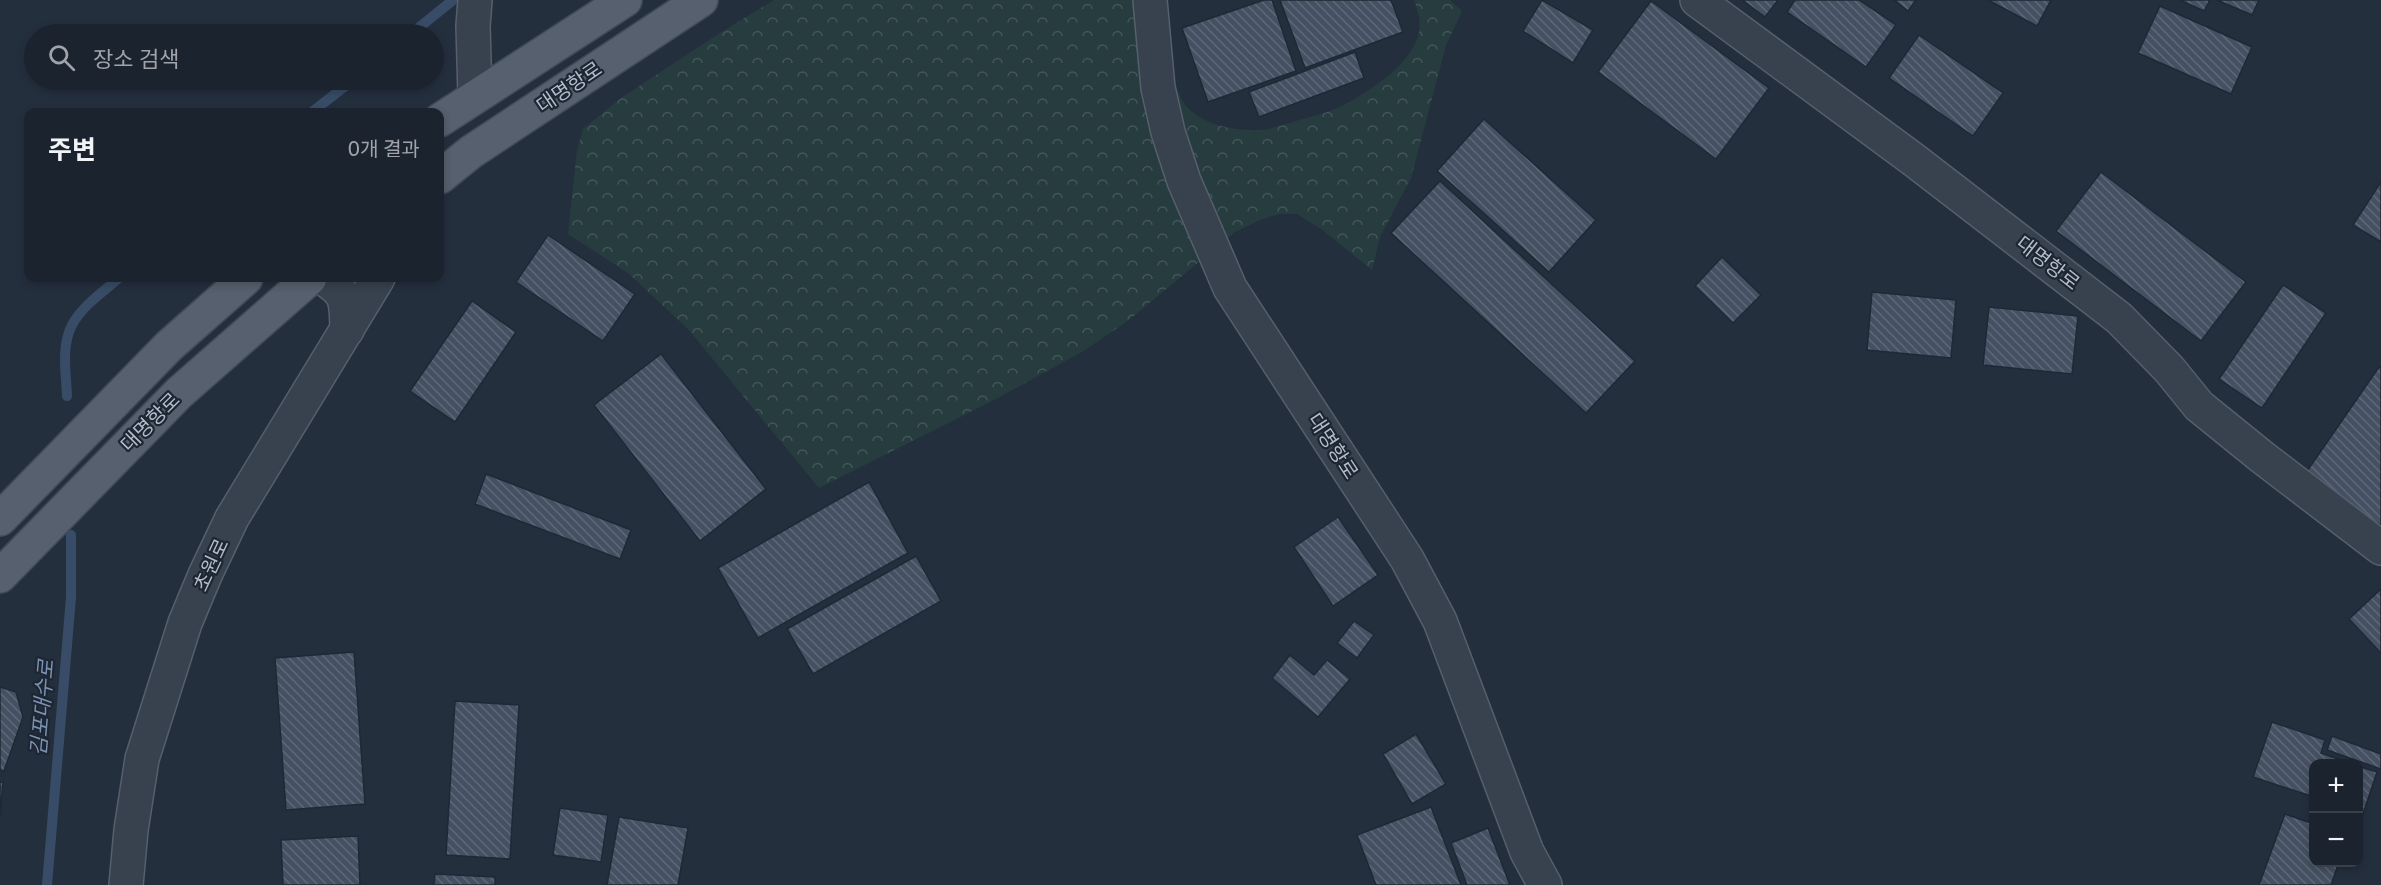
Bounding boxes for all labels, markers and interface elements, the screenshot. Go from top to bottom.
search box [24,24,444,90]
icon: search [45,41,78,74]
text: 장소 검색 [93,46,179,72]
street label: 대명항로 [532,56,606,118]
text: 주변 [48,134,96,165]
text: 0개 결과 [348,137,420,161]
street label: 대명항로 [2012,231,2084,295]
street label: 대명항로 [115,387,185,457]
street label: 대명항로 [1303,409,1363,483]
street label: 초원로 [188,535,234,595]
water label: 김포대수로 [25,657,59,757]
map controls [2309,759,2363,867]
button: + [2309,759,2363,813]
button: − [2309,813,2363,867]

